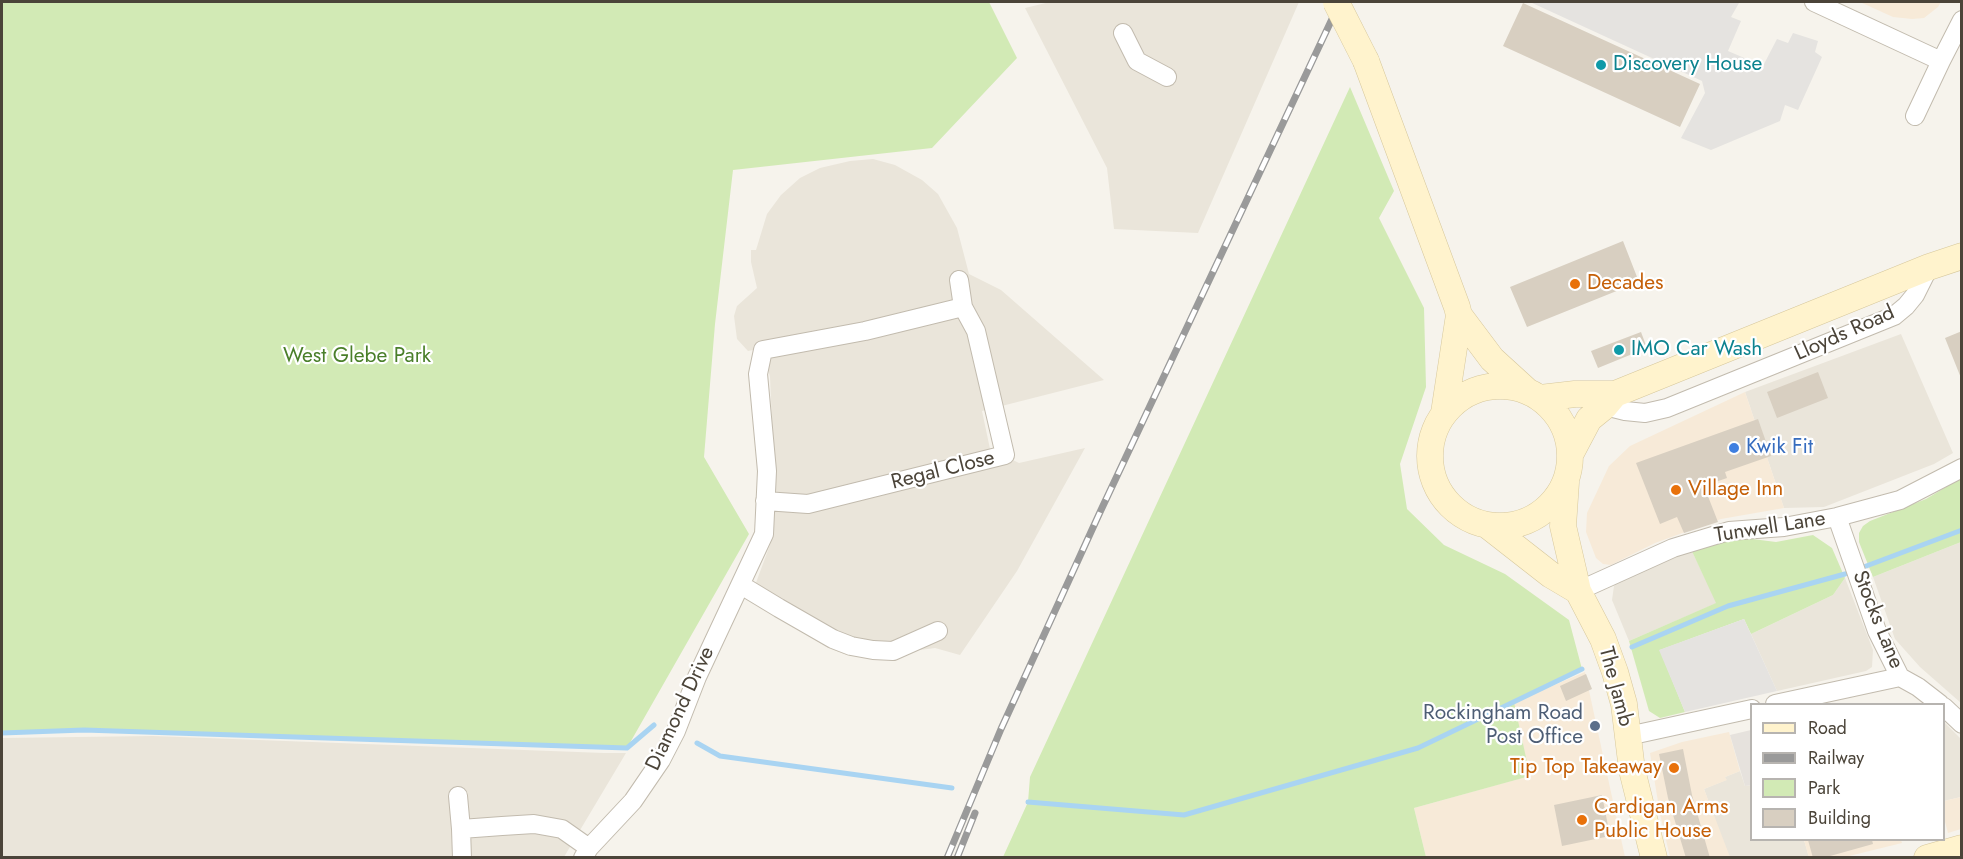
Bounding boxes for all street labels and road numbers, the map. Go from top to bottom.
street label: Lloyds Road [1791,301,1899,367]
street label: Regal Close [889,446,997,496]
street label: Tunwell Lane [1713,507,1827,549]
street label: Stocks Lane [1846,567,1908,673]
street label: Diamond Drive [641,643,721,775]
street label: The Jamb [1592,644,1638,730]

